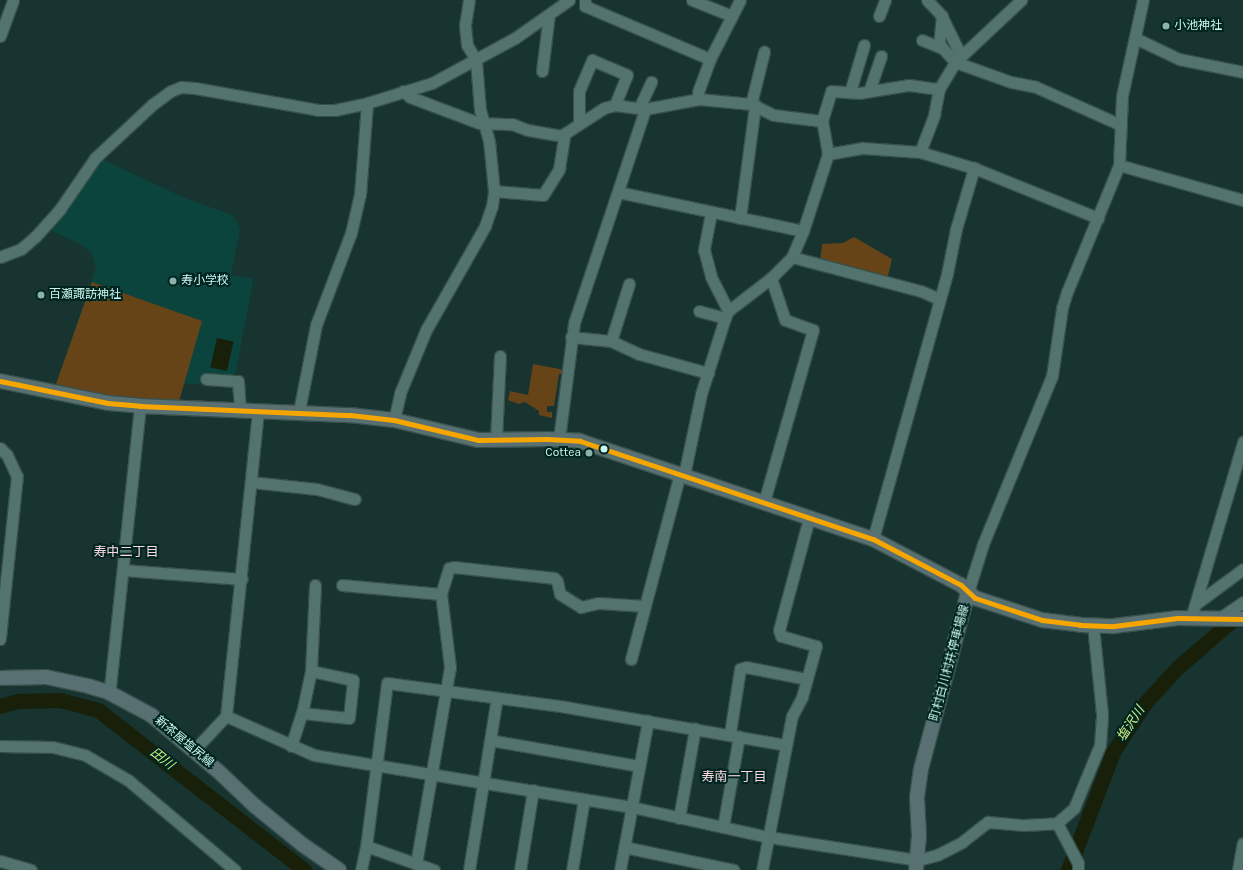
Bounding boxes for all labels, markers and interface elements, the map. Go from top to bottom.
place label: 小池神社 [1174,19,1222,33]
marker: 小池神社 [1161,21,1171,31]
place label: 寿小学校 [181,274,229,288]
marker: 寿小学校 [168,276,178,286]
place label: 百瀬諏訪神社 [49,288,121,302]
marker: 百瀬諏訪神社 [36,290,46,300]
unlabelled marker [599,444,609,454]
place label: Cottea [545,446,581,460]
marker: Cottea [584,448,594,458]
district label: 寿中二丁目 [94,544,158,560]
street label: 町村白川村井停車場線 [928,603,972,723]
water label: 塩沢川 [1114,703,1148,745]
street label: 新茶屋塩尻線 [152,713,216,771]
water label: 田川 [147,745,177,773]
district label: 寿南一丁目 [702,769,766,785]

